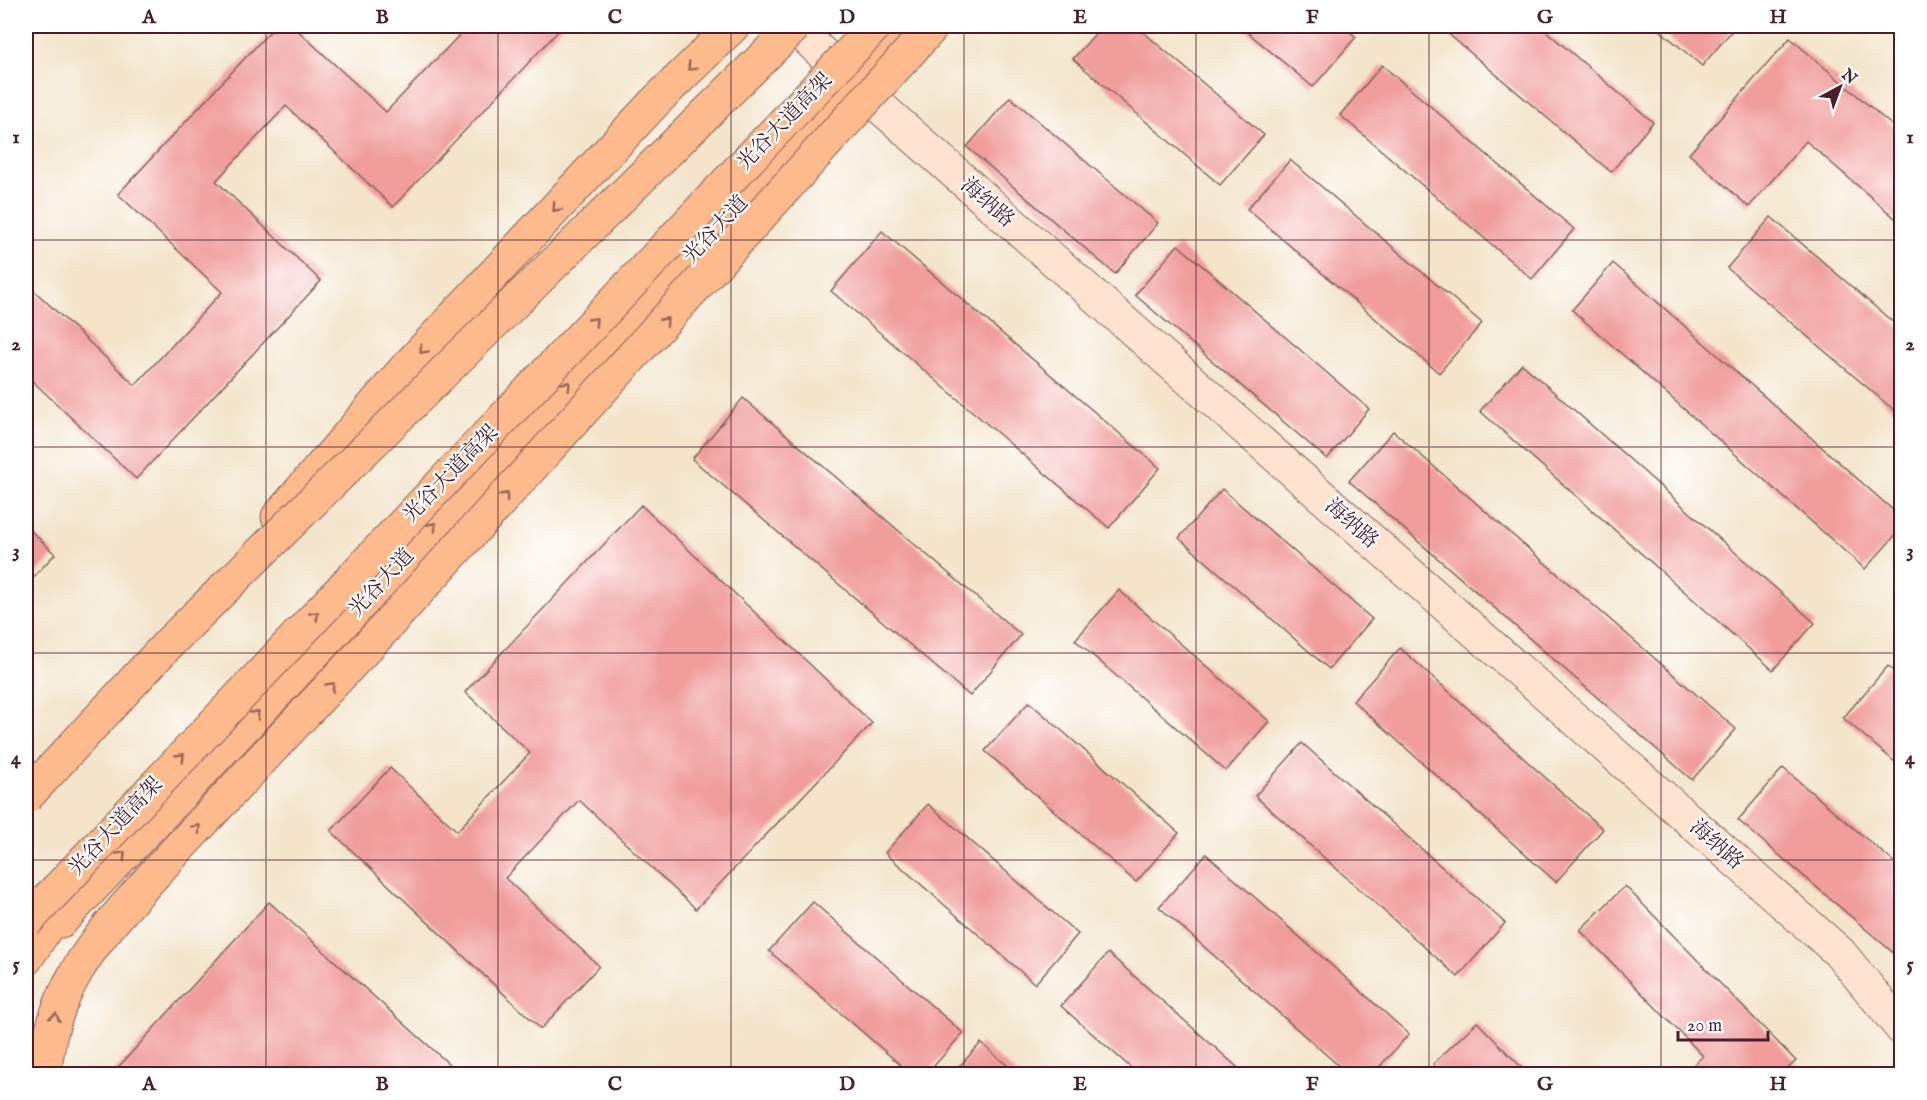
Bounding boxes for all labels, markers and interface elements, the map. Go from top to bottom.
text: A [141,5,157,30]
text: B [375,5,389,30]
text: C [608,5,622,30]
text: D [839,5,855,30]
text: E [1073,5,1087,30]
text: F [1306,5,1319,30]
text: G [1537,5,1554,30]
text: H [1769,5,1787,30]
north arrow [1810,57,1870,117]
one-way arrow [688,59,699,70]
text: N [1836,64,1860,89]
street label: 光谷大道高架 [732,67,839,177]
text: 1 [12,125,20,150]
text: 1 [1906,125,1914,150]
street label: 海纳路 [954,172,1020,234]
street label: 光谷大道 [678,190,755,270]
one-way arrow [553,200,564,211]
one-way arrow [658,317,669,327]
one-way arrow [586,318,597,329]
text: 2 [11,332,21,357]
text: 2 [1905,332,1915,357]
one-way arrow [419,343,430,354]
one-way arrow [560,381,571,392]
street label: 光谷大道高架 [398,419,505,529]
one-way arrow [498,492,509,503]
street label: 海纳路 [1318,493,1384,555]
one-way arrow [426,523,437,534]
text: 3 [12,539,20,564]
text: 3 [1906,539,1914,564]
street label: 光谷大道 [344,543,421,623]
one-way arrow [308,612,319,622]
one-way arrow [323,682,334,693]
one-way arrow [249,710,260,720]
text: 4 [11,746,22,771]
text: 4 [1905,746,1916,771]
one-way arrow [173,753,184,764]
street label: 光谷大道高架 [63,772,169,882]
street label: 海纳路 [1683,814,1749,876]
one-way arrow [190,824,201,835]
one-way arrow [115,852,126,862]
text: 5 [12,952,20,977]
text: 5 [1906,952,1914,977]
scale bar [1678,1004,1768,1042]
one-way arrow [48,1012,60,1023]
text: 20 m [1687,1015,1722,1038]
text: A [141,1072,157,1097]
text: B [375,1072,389,1097]
text: C [608,1072,622,1097]
text: D [839,1072,855,1097]
text: E [1073,1072,1087,1097]
text: F [1306,1072,1319,1097]
text: G [1537,1072,1554,1097]
text: H [1769,1072,1787,1097]

